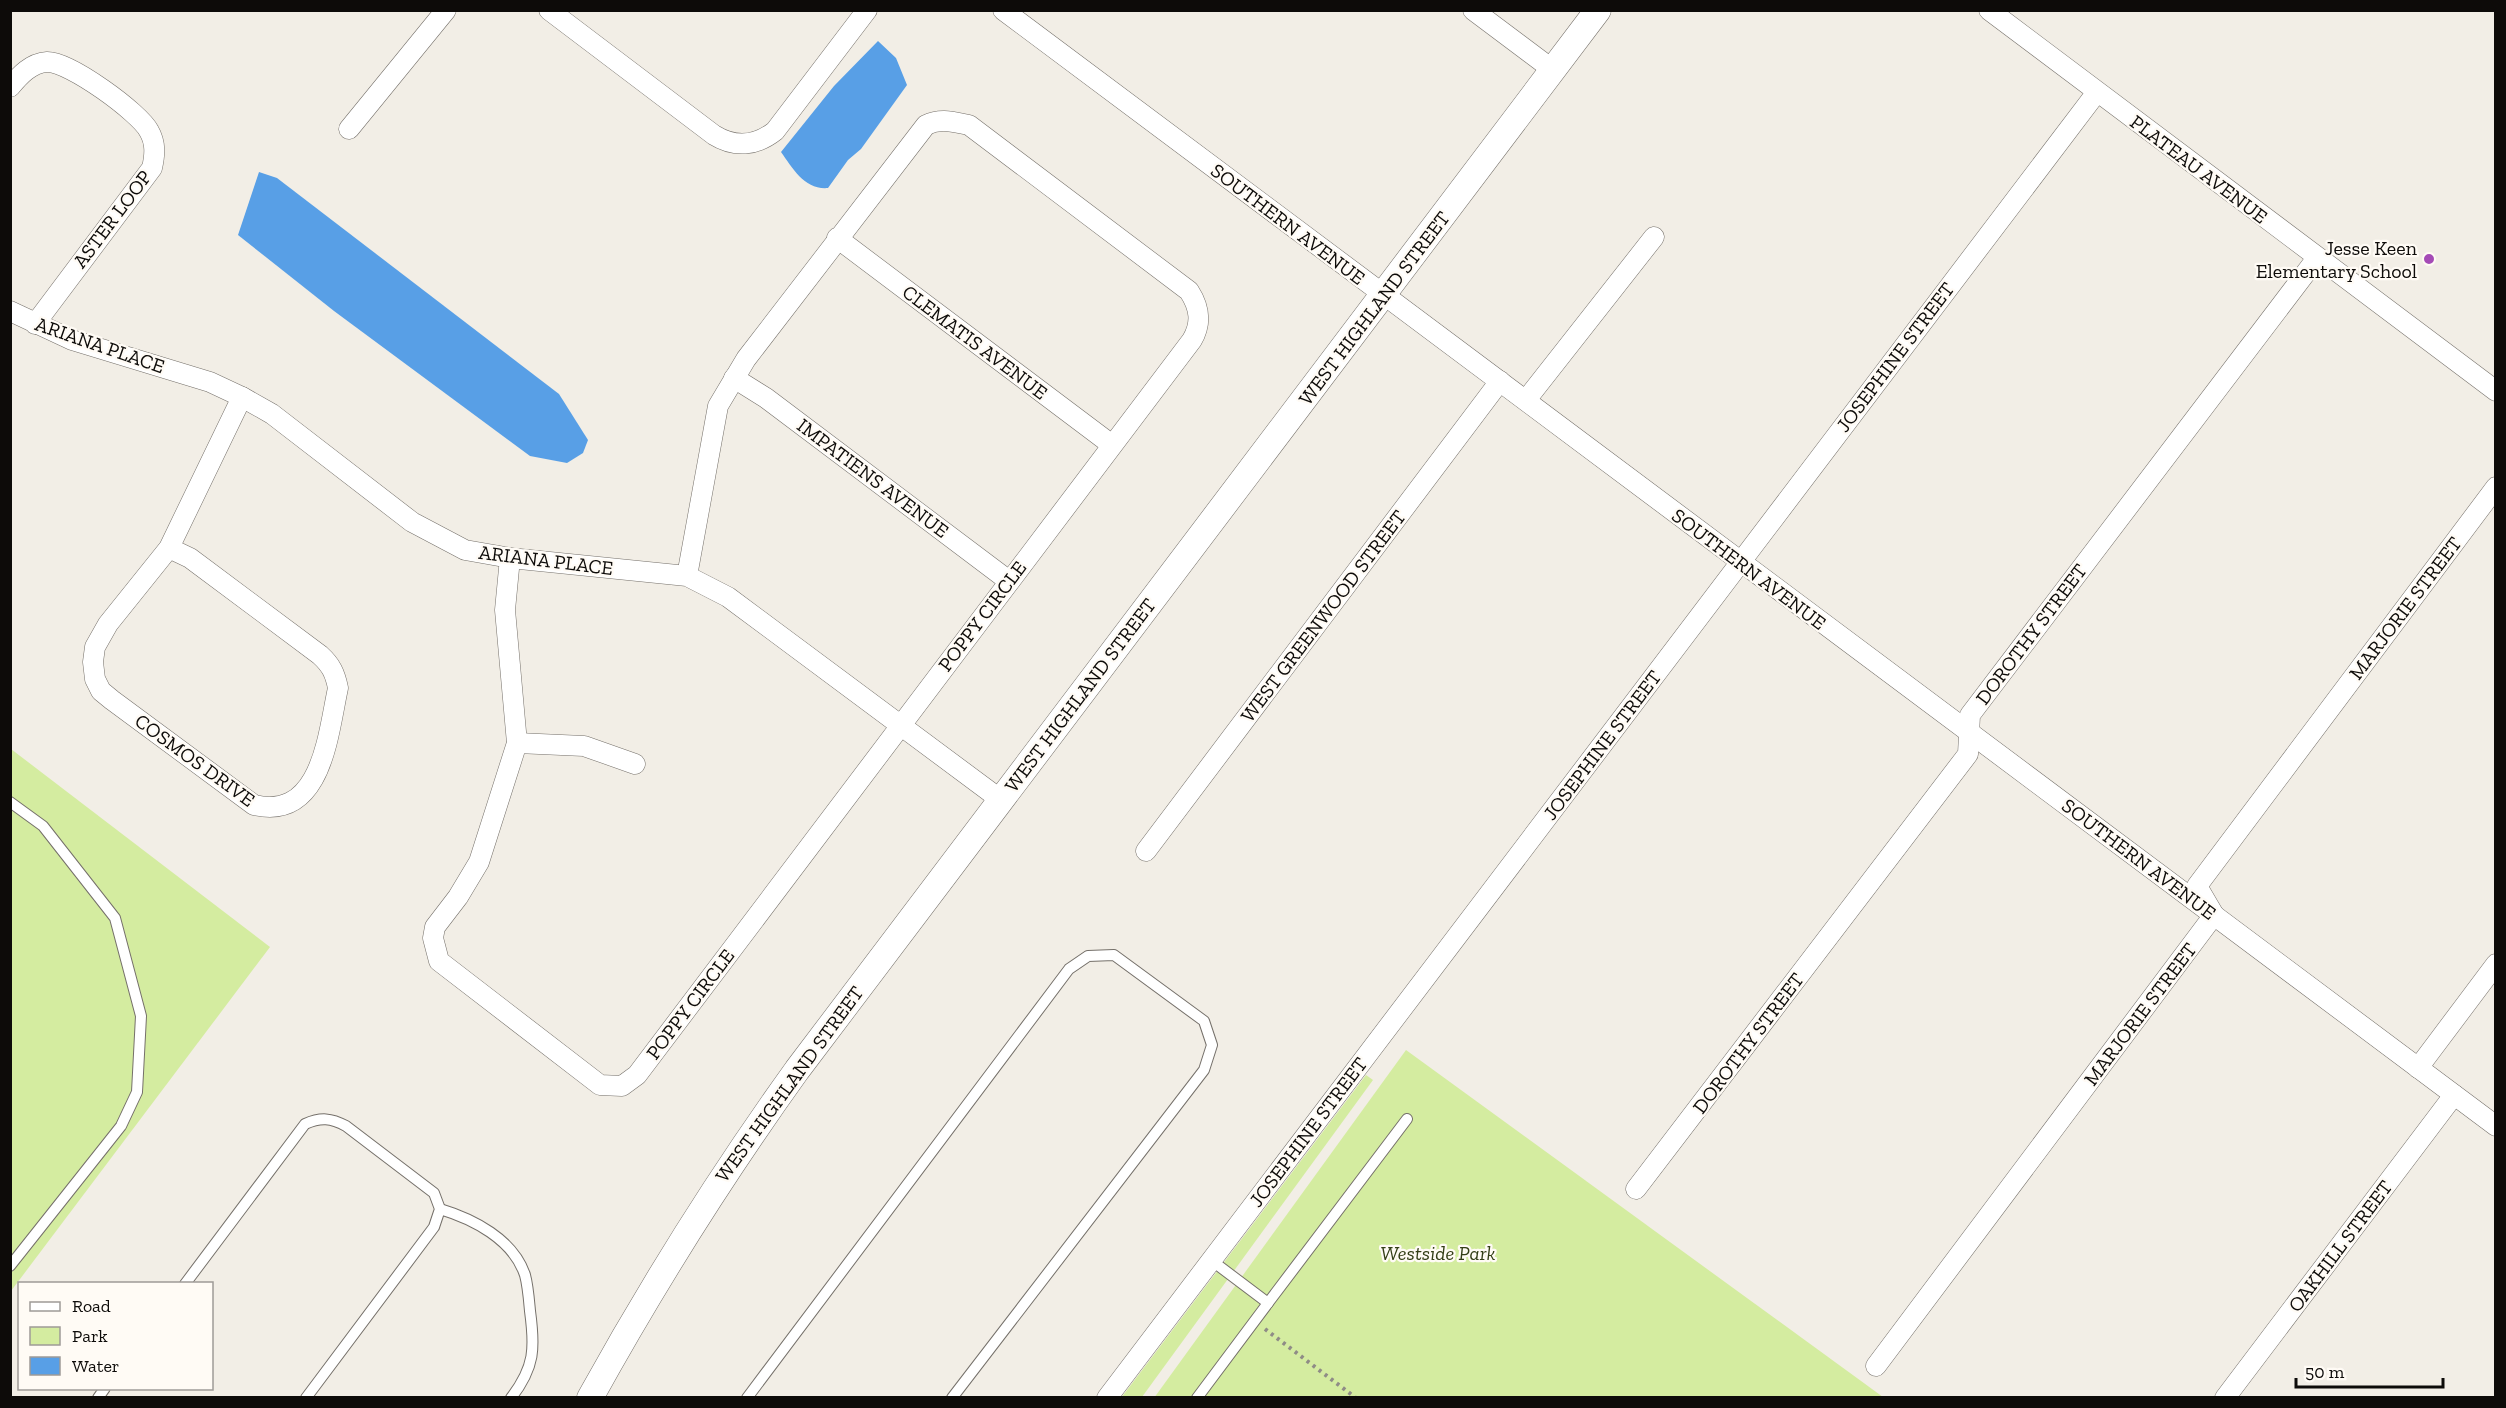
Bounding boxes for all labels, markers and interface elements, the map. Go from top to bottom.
street label: PLATEAU AVENUE [2126,110,2272,228]
street label: SOUTHERN AVENUE [1206,158,1370,290]
street label: ASTER LOOP [68,165,156,273]
street label: WEST HIGHLAND STREET [1293,206,1455,410]
place label: Jesse Keen Elementary School [2256,236,2418,283]
marker: Jesse Keen Elementary School [2422,252,2436,266]
street label: JOSEPHINE STREET [1831,277,1959,437]
street label: CLEMATIS AVENUE [898,280,1052,404]
street label: ARIANA PLACE [32,312,168,378]
street label: IMPATIENS AVENUE [792,413,954,543]
street label: SOUTHERN AVENUE [1667,503,1831,635]
street label: WEST GREENWOOD STREET [1235,505,1411,727]
street label: MARJORIE STREET [2343,532,2467,684]
street label: ARIANA PLACE [477,540,615,580]
street label: POPPY CIRCLE [933,556,1031,676]
street label: DOROTHY STREET [1970,559,2092,709]
street label: WEST HIGHLAND STREET [999,593,1161,797]
street label: JOSEPHINE STREET [1538,665,1666,825]
street label: COSMOS DRIVE [130,708,260,812]
street label: SOUTHERN AVENUE [2057,793,2221,925]
street label: MARJORIE STREET [2078,938,2202,1090]
street label: POPPY CIRCLE [641,944,739,1064]
street label: DOROTHY STREET [1687,968,1809,1118]
street label: WEST HIGHLAND STREET [710,981,868,1187]
street label: JOSEPHINE STREET [1244,1052,1372,1212]
street label: OAKHILL STREET [2283,1175,2397,1317]
park label: Westside Park [1381,1241,1495,1265]
legend [18,1282,213,1390]
text: Road [72,1295,111,1317]
text: Park [72,1325,108,1347]
scale bar [2296,1351,2443,1389]
text: Water [72,1355,119,1377]
text: 50 m [2305,1361,2345,1383]

